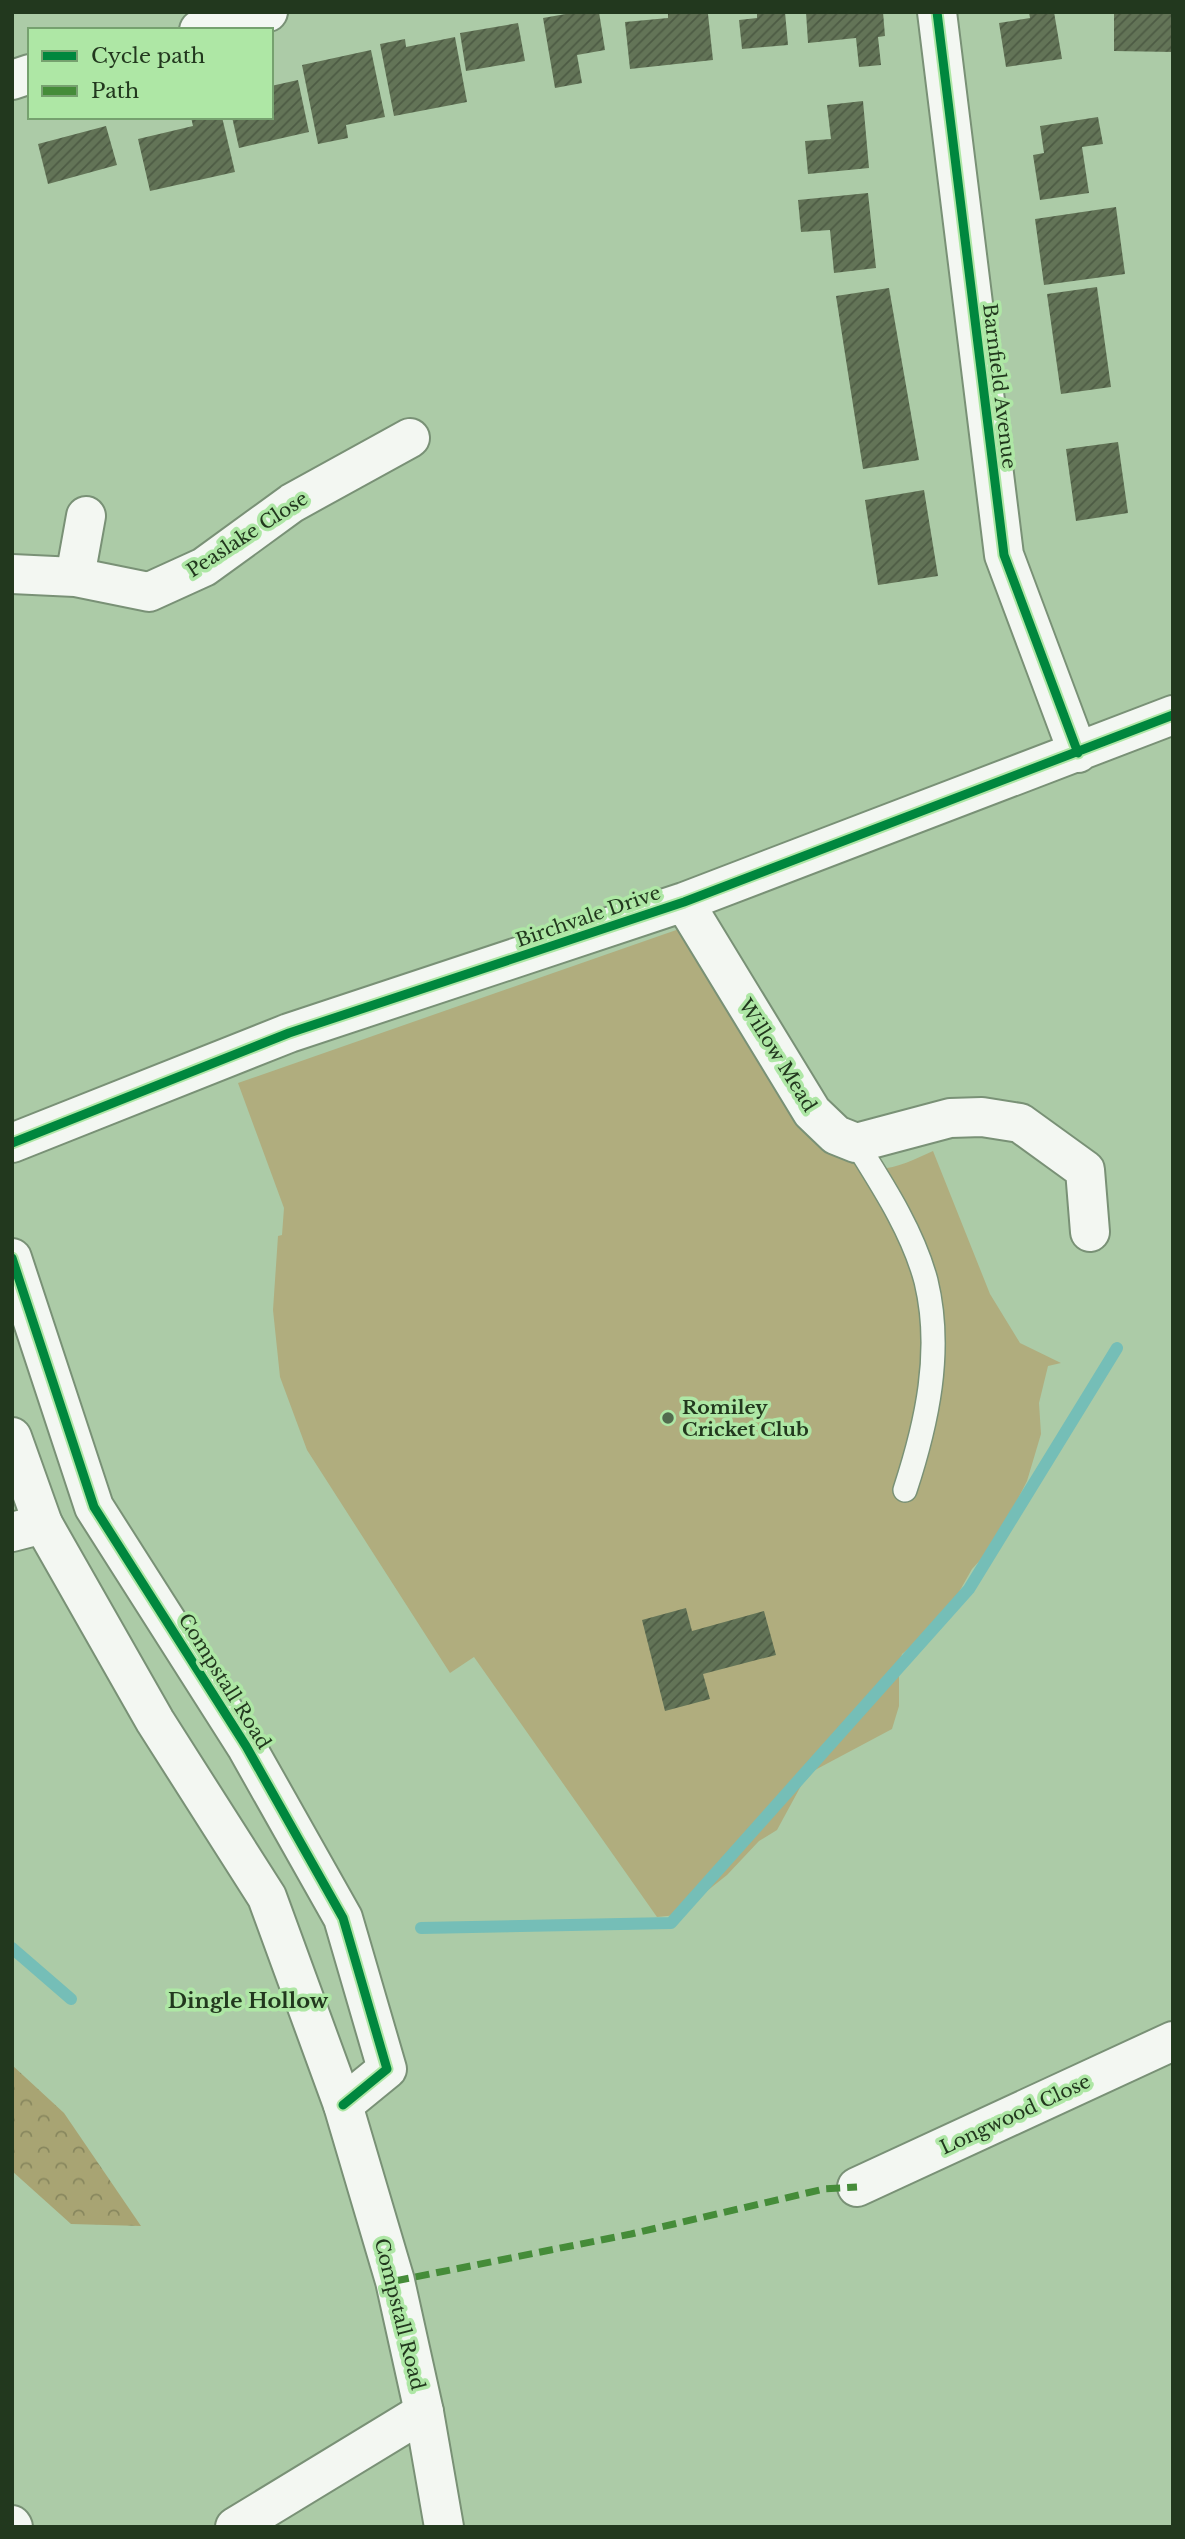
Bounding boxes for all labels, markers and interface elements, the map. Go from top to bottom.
legend [28,28,273,119]
text: Cycle path [91,43,205,69]
text: Path [91,78,139,104]
street label: Barnfield Avenue [978,302,1021,470]
street label: Peaslake Close [182,487,312,582]
street label: Birchvale Drive [513,881,664,952]
street label: Willow Mead [733,994,822,1116]
place label: Romiley Cricket Club [682,1396,809,1441]
marker: Romiley Cricket Club [660,1410,676,1426]
street label: Compstall Road [174,1609,276,1754]
district label: Dingle Hollow [168,1988,329,2014]
street label: Longwood Close [936,2070,1094,2159]
street label: Compstall Road [370,2236,430,2393]

